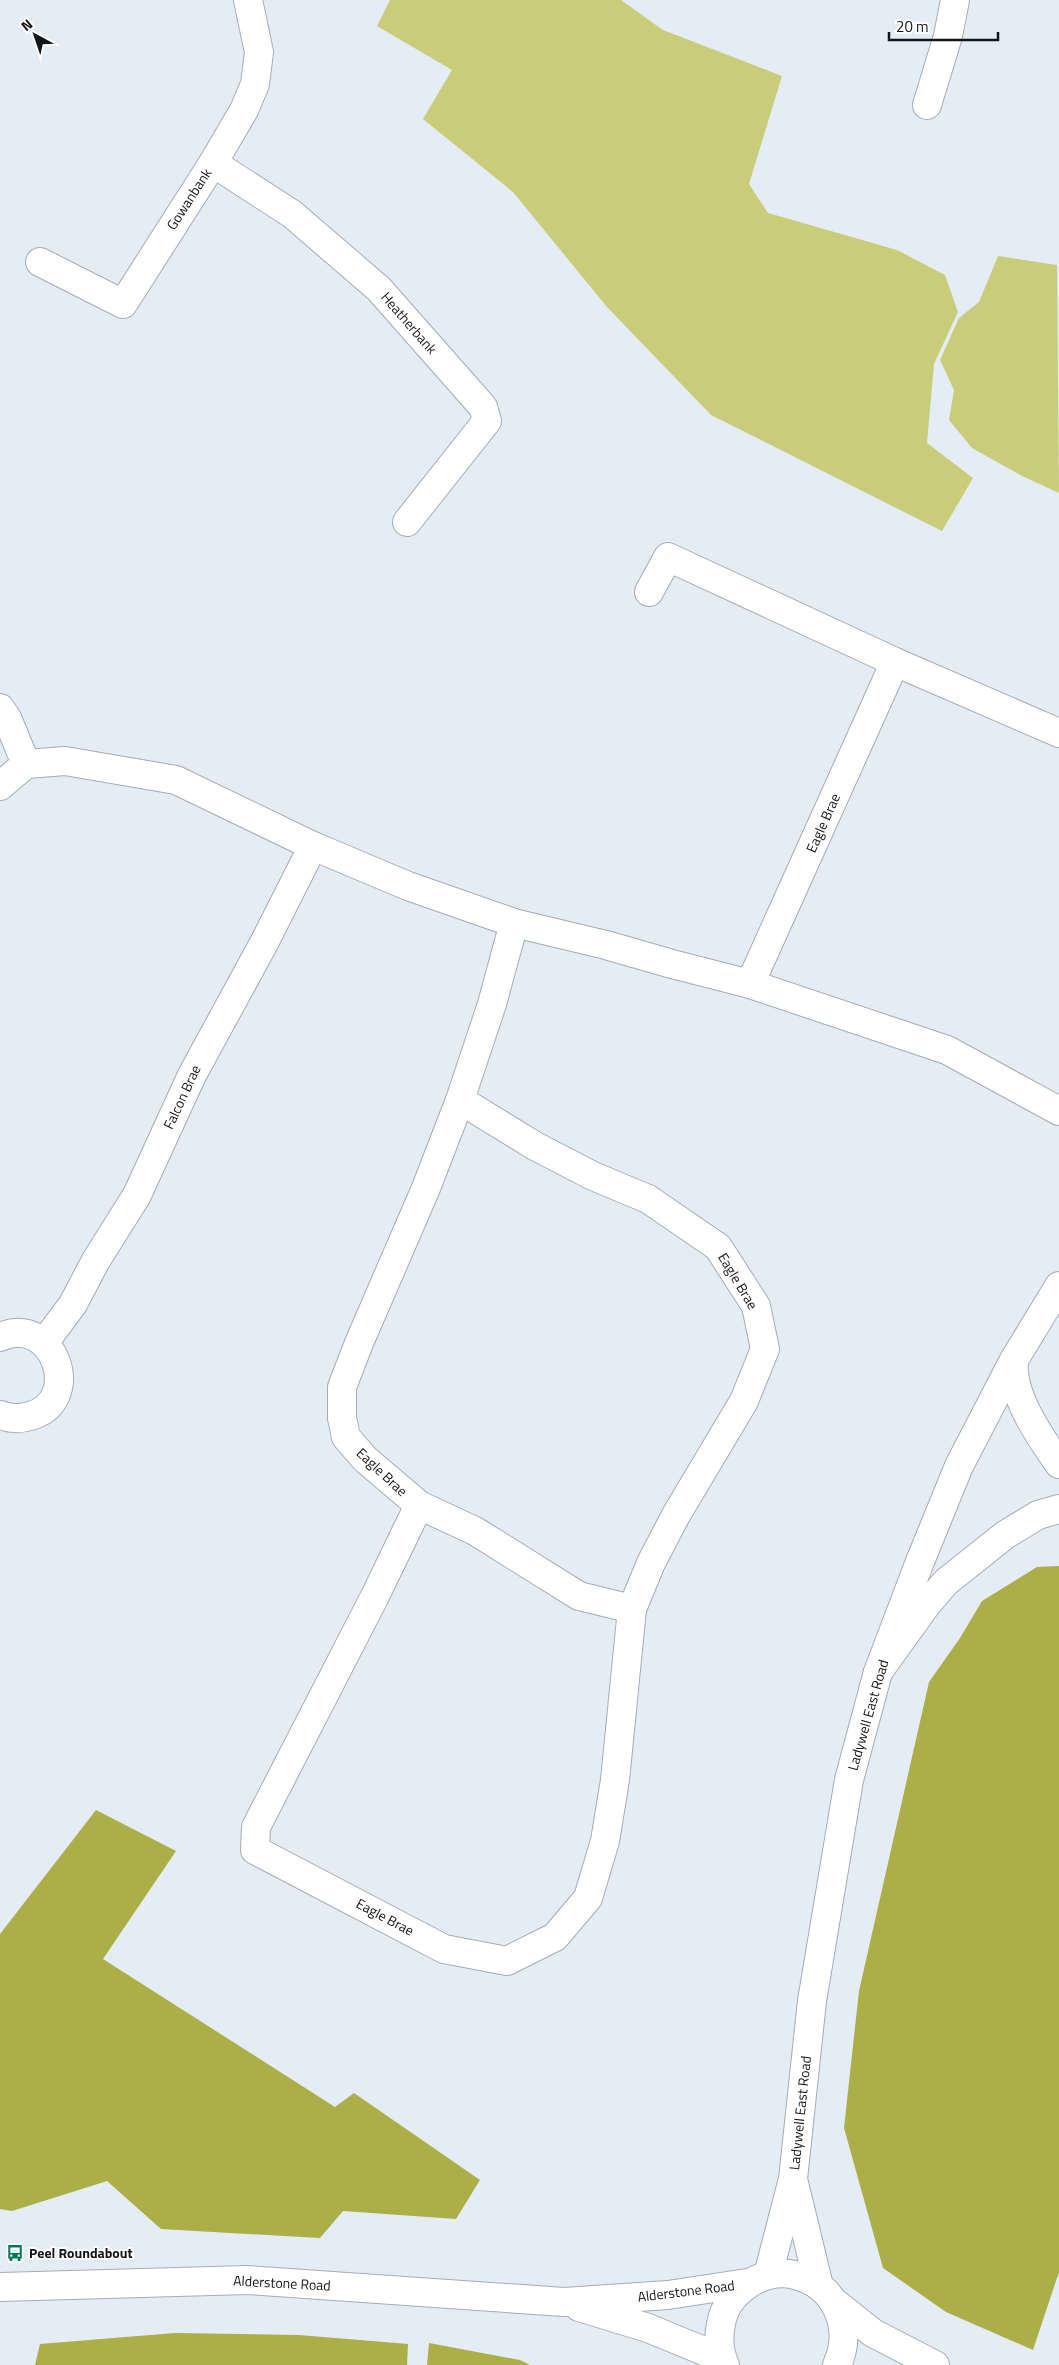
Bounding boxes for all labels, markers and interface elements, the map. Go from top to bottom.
north arrow [10,10,60,60]
scale bar [889,10,998,42]
text: N [16,13,37,36]
text: 20 m [896,15,929,38]
street label: Gowanbank [161,164,217,234]
street label: Heatherbank [376,287,443,359]
street label: Eagle Brae [800,790,845,856]
street label: Falcon Brae [158,1061,206,1132]
street label: Eagle Brae [713,1248,764,1313]
street label: Eagle Brae [352,1443,412,1501]
street label: Ladywell East Road [842,1657,893,1773]
street label: Eagle Brae [353,1893,418,1941]
street label: Ladywell East Road [783,2055,816,2171]
place label: Peel Roundabout [29,2242,133,2263]
bus stop icon: Peel Roundabout [5,2243,25,2263]
street label: Alderstone Road [233,2269,331,2296]
street label: Alderstone Road [636,2274,736,2307]

